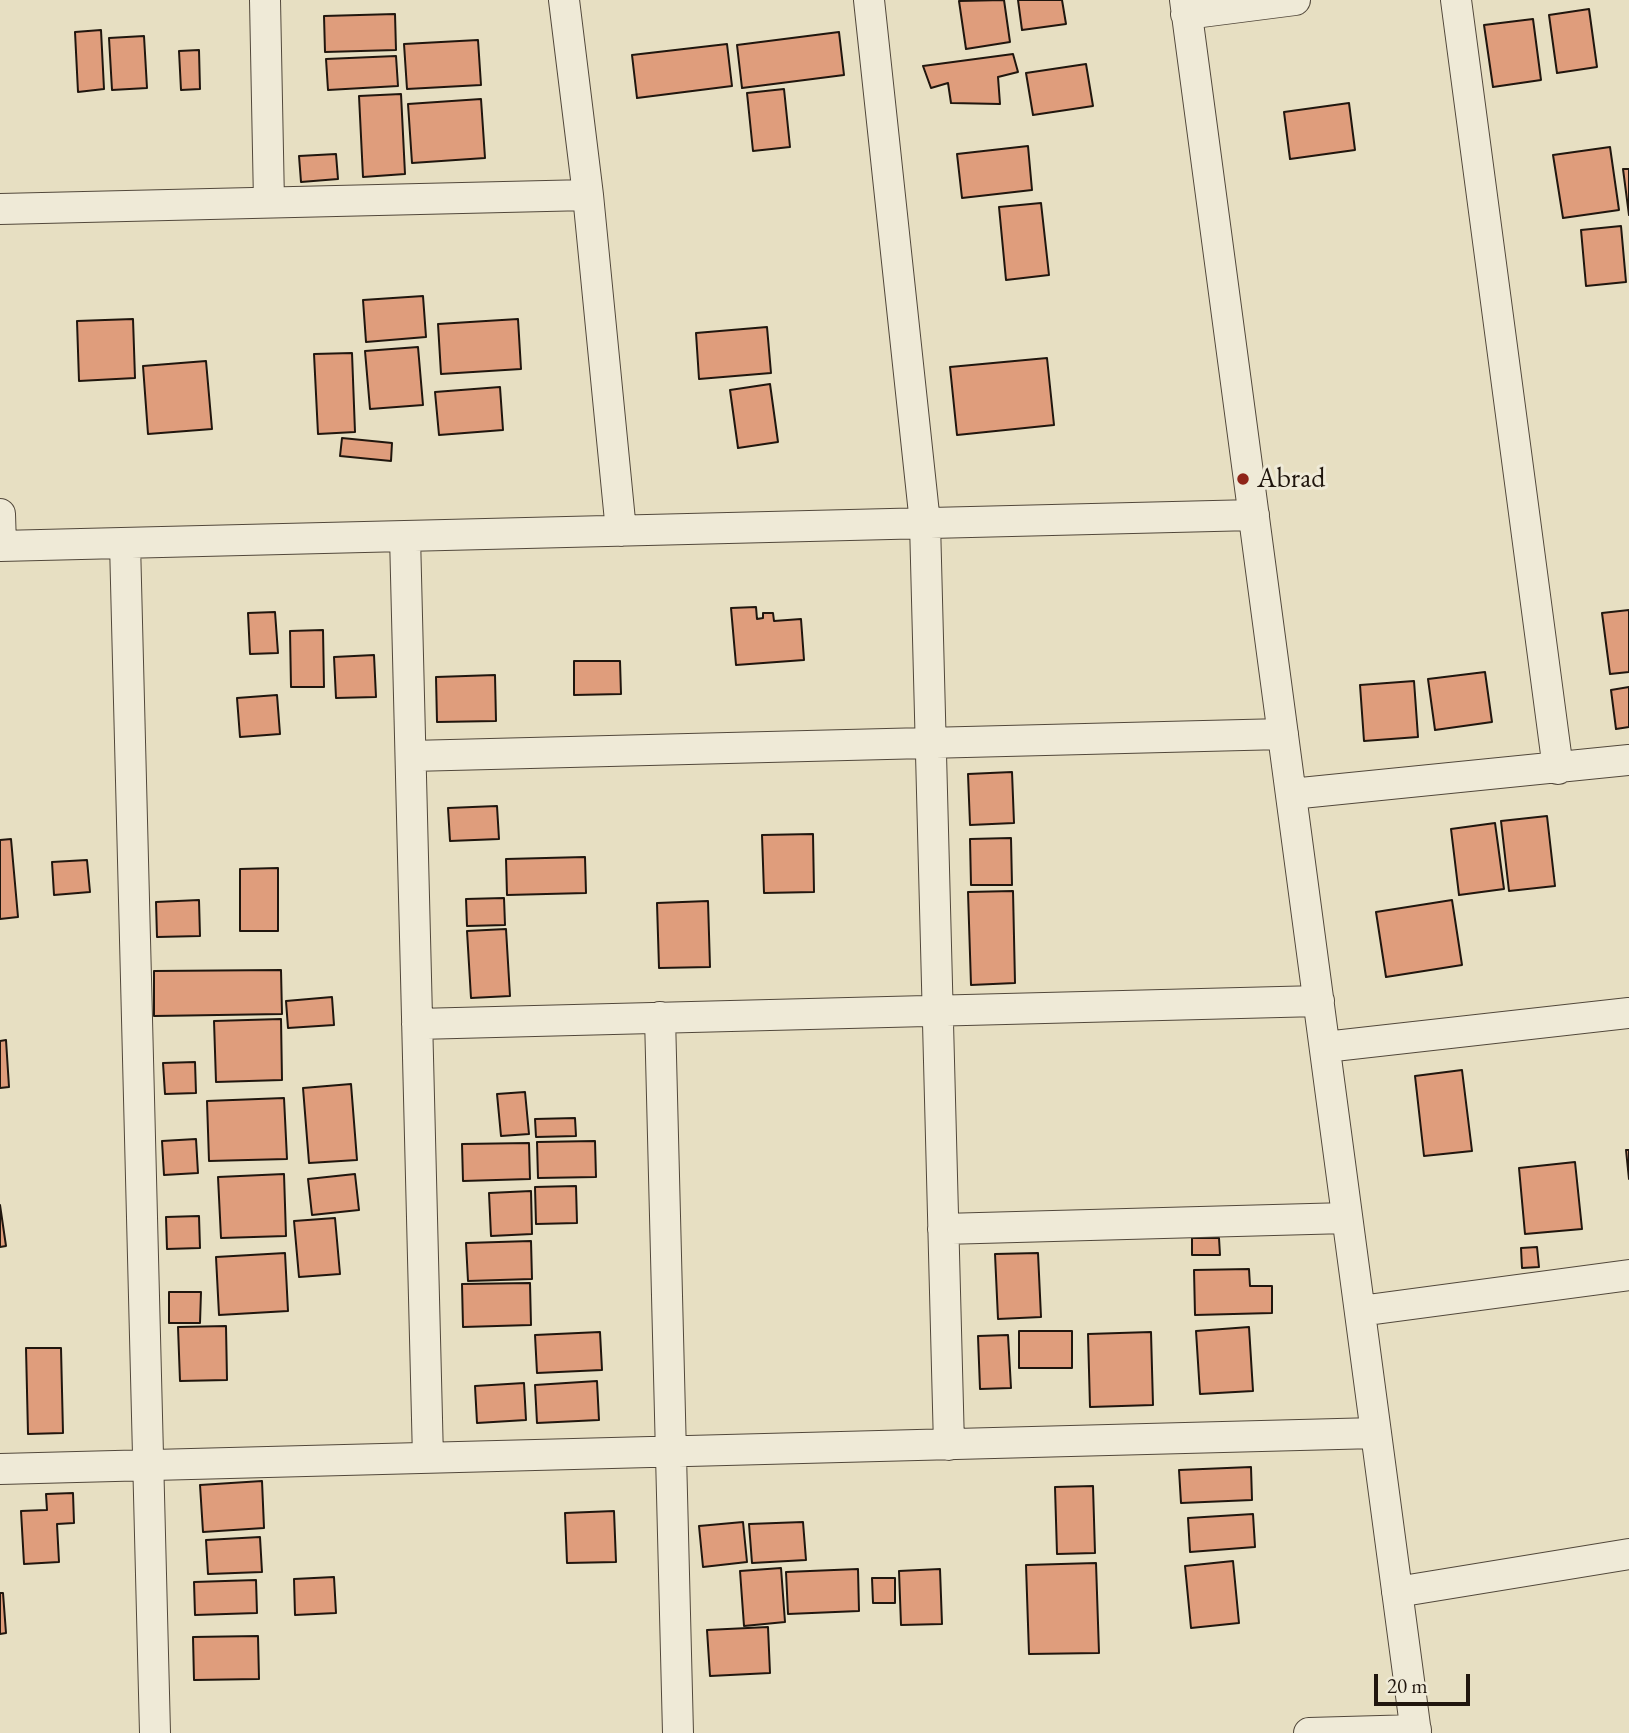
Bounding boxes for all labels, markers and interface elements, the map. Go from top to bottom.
place label: Abrad [1257,462,1325,496]
marker: Abrad [1235,471,1251,487]
scale bar [1377,1660,1473,1704]
text: 20 m [1387,1672,1428,1699]

